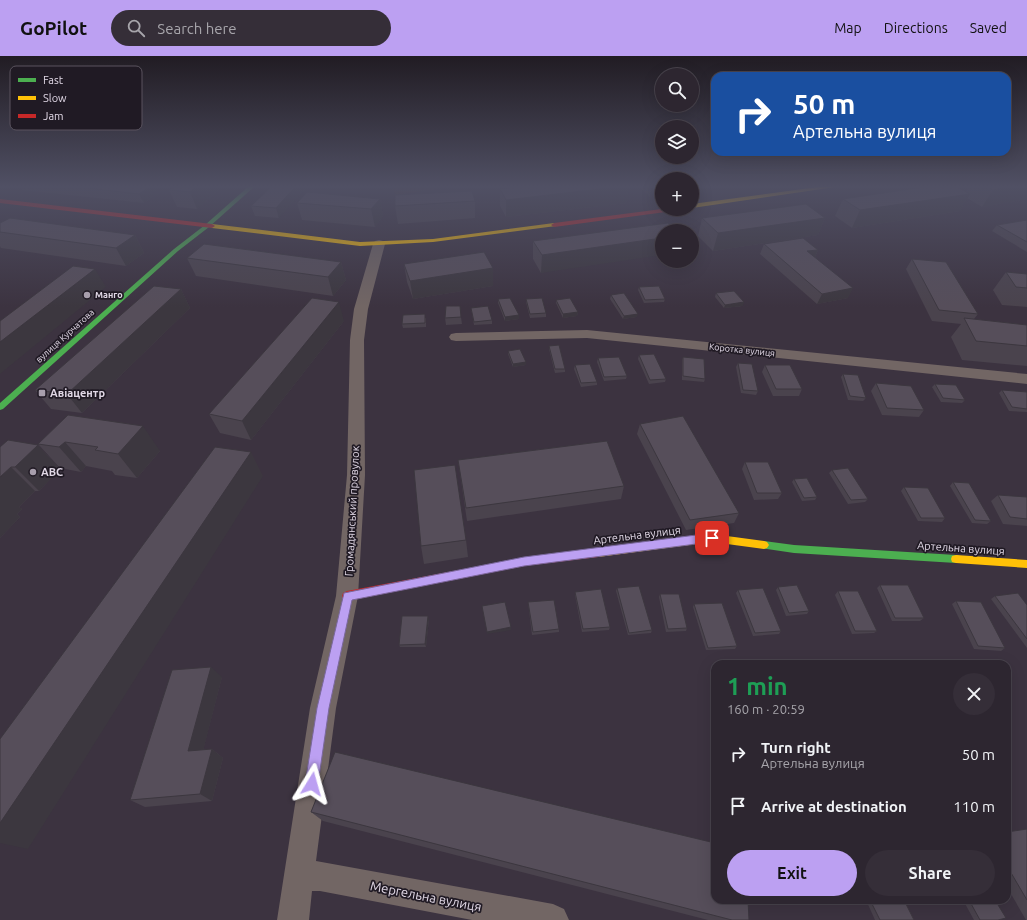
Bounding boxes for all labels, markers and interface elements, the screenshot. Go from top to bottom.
search box [111,10,391,46]
text: GoPilot [20,17,87,39]
icon: search [125,17,147,39]
text: Search here [157,20,237,37]
text: Map [834,20,862,36]
text: Directions [884,20,948,36]
text: Saved [970,20,1007,36]
legend [10,66,142,130]
map controls [655,68,699,268]
button: search [655,68,699,112]
text: Fast [43,74,64,86]
icon: right [727,88,779,140]
text: 50 m [793,88,855,119]
text: Slow [43,92,67,104]
text: Jam [43,110,64,122]
button: layers [655,120,699,164]
text: Артельна вулиця [793,121,937,141]
button: + [655,172,699,216]
button: − [655,224,699,268]
marker: Манго [82,290,92,300]
place label: Манго [95,290,123,300]
street label: вулиця Курчатова [34,307,96,365]
street label: Коротка вулиця [709,342,776,358]
place label: Авіацентр [50,387,105,399]
marker: Авіацентр [37,388,47,398]
street label: Громадянський провулок [343,445,361,577]
place label: ABC [41,466,63,478]
marker: ABC [28,467,38,477]
pin [695,521,729,555]
street label: Артельна вулиця [593,524,681,546]
icon: arrive [701,527,723,549]
street label: Артельна вулиця [917,539,1005,557]
text: 1 min [727,673,788,700]
button: close [953,673,995,715]
text: 160 m · 20:59 [727,702,805,716]
text: Turn right [761,739,831,756]
icon: right [727,743,749,765]
text: 50 m [962,746,995,763]
text: Артельна вулиця [761,756,865,770]
position arrow [291,763,333,805]
icon: arrive [727,795,749,817]
text: Arrive at destination [761,798,907,815]
text: 110 m [953,798,995,815]
button: Exit [727,850,857,896]
button: Share [865,850,995,896]
street label: Мергельна вулиця [369,878,483,914]

